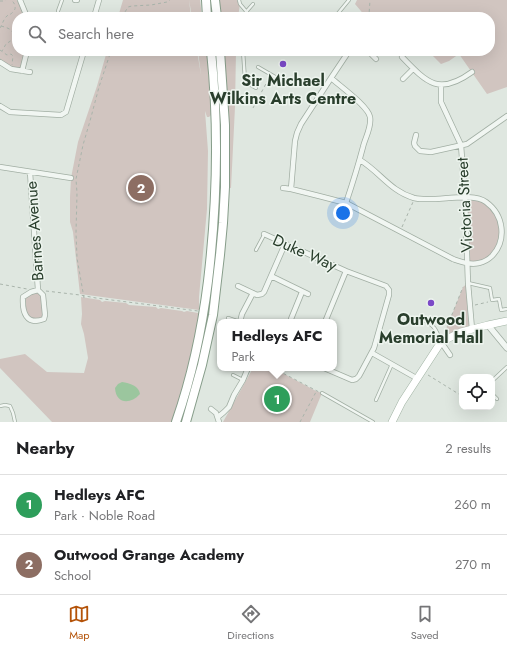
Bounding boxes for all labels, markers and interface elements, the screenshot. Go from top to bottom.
search box [12,12,495,56]
icon: search [26,23,48,45]
text: Search here [58,23,134,45]
marker: Sir Michael Wilkins Arts Centre [278,59,288,69]
place label: Sir Michael Wilkins Arts Centre [210,69,356,110]
street label: Victoria Street [451,157,478,253]
pin: 2 [128,173,154,203]
street label: Barnes Avenue [20,180,49,282]
your location [333,203,353,223]
street label: Duke Way [269,228,341,277]
marker: Outwood Memorial Hall [426,298,436,308]
place label: Outwood Memorial Hall [379,308,483,349]
popup [217,319,337,371]
text: Hedleys AFC [231,325,323,347]
text: Park [231,347,255,366]
map controls [459,374,495,410]
button: locate [459,374,495,410]
pin: 1 [264,384,290,414]
text: Nearby [16,436,74,460]
text: 2 results [445,439,491,458]
text: Hedleys AFC [54,484,145,506]
text: 1 [26,495,32,514]
text: 260 m [454,495,491,514]
text: Park · Noble Road [54,506,155,525]
text: Outwood Grange Academy [54,544,244,566]
text: 2 [25,555,33,574]
text: 270 m [455,555,491,574]
text: School [54,566,91,585]
tab: Map [68,603,90,643]
tab: Directions [227,603,274,643]
tab: Saved [411,603,439,643]

